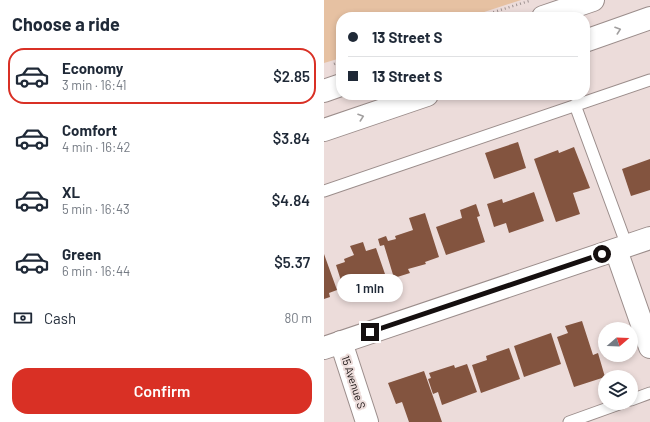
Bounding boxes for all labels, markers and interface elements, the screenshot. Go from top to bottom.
text: Choose a ride [12,13,120,35]
one-way arrow [614,26,621,35]
text: 13 Street S [372,28,442,46]
icon: car [14,58,50,94]
text: Economy [62,59,123,77]
text: $2.85 [273,67,310,85]
text: 13 Street S [372,67,442,85]
text: 3 min · 16:41 [62,77,126,93]
one-way arrow [357,114,364,122]
icon: car [14,120,50,156]
text: Comfort [62,121,117,139]
text: $3.84 [273,129,310,147]
text: 4 min · 16:42 [62,139,131,155]
icon: car [14,182,50,218]
text: XL [62,183,80,201]
text: $4.84 [272,191,310,209]
text: 5 min · 16:43 [62,201,130,217]
icon: car [14,244,50,280]
text: Green [62,245,101,263]
route start [593,245,611,263]
text: $5.37 [274,253,310,271]
text: 6 min · 16:44 [62,263,130,279]
callout: 1 min [337,274,403,302]
text: 1 min [356,280,384,296]
icon: cash [12,307,34,329]
text: Cash [44,309,76,327]
text: 80 m [285,310,312,326]
north arrow [598,322,638,362]
map controls [598,322,638,410]
route end [361,323,379,341]
street label: 15 Avenue S [339,354,369,410]
button: Confirm [12,368,312,414]
button: layers [598,370,638,410]

